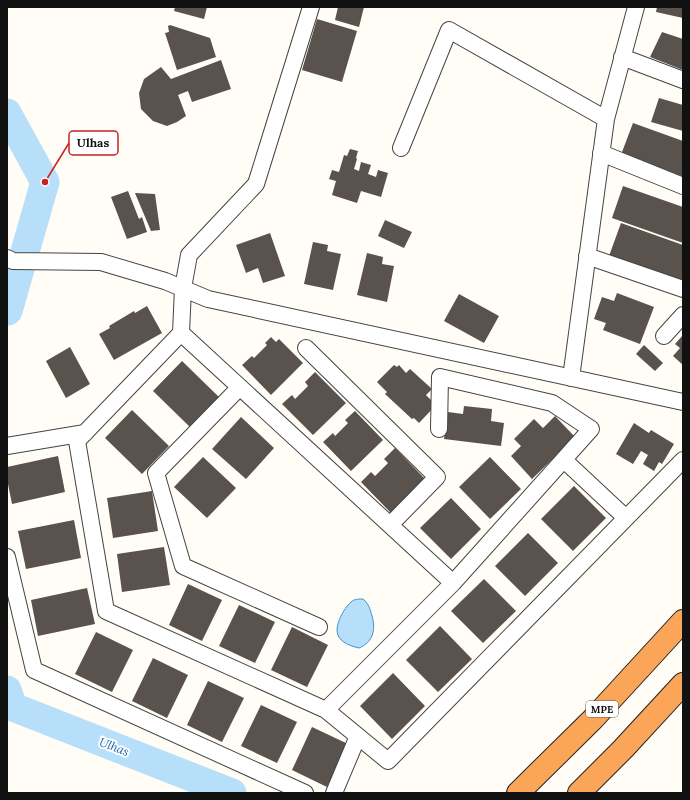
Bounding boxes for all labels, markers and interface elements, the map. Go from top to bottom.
callout: Ulhas [69,131,118,155]
text: Ulhas [77,135,109,150]
road number: MPE [586,701,618,717]
water label: Ulhas [97,734,131,759]

